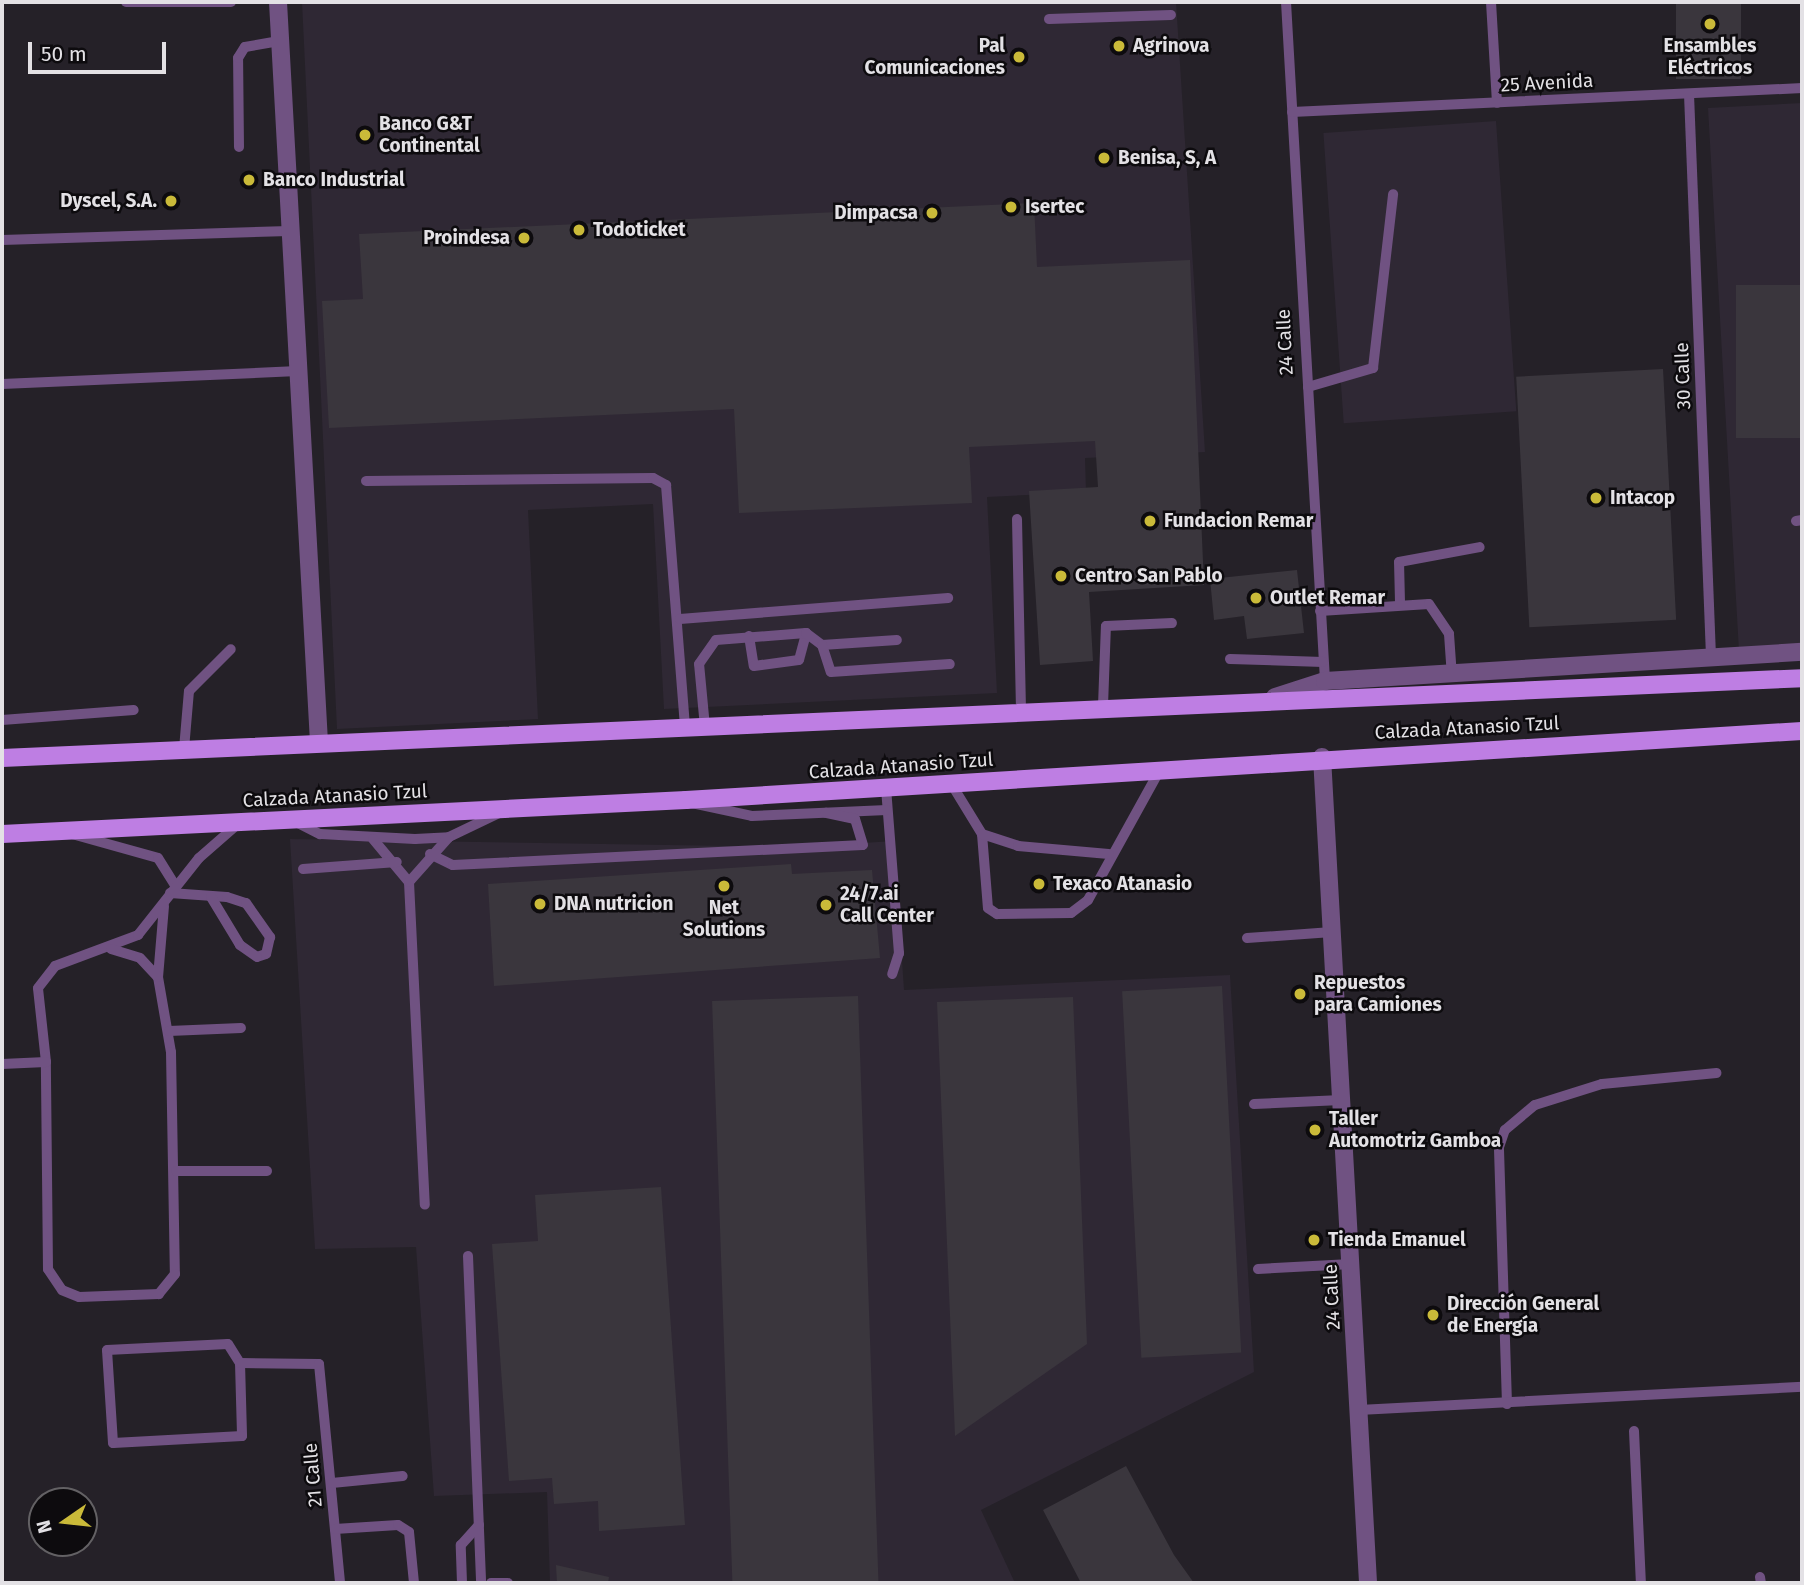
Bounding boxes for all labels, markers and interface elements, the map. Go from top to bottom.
marker: Ensambles Eléctricos [1702,16,1718,32]
scale bar [32,28,170,72]
place label: Pal Comunicaciones [865,35,1005,79]
place label: Agrinova [1133,35,1209,57]
place label: Ensambles Eléctricos [1664,35,1756,79]
marker: Agrinova [1111,38,1127,54]
text: 50 m [41,41,87,67]
marker: Pal Comunicaciones [1011,49,1027,65]
street label: 25 Avenida [1500,69,1594,97]
place label: Banco G&T Continental [379,113,480,157]
marker: Banco G&T Continental [357,127,373,143]
place label: Benisa, S, A [1118,147,1216,169]
marker: Benisa, S, A [1096,150,1112,166]
place label: Banco Industrial [263,169,405,191]
marker: Banco Industrial [241,172,257,188]
place label: Dyscel, S.A. [60,190,157,212]
marker: Dyscel, S.A. [163,193,179,209]
place label: Isertec [1025,196,1084,218]
marker: Isertec [1003,199,1019,215]
place label: Dimpacsa [834,202,918,224]
marker: Dimpacsa [924,205,940,221]
place label: Todoticket [593,219,686,241]
marker: Todoticket [571,222,587,238]
place label: Proindesa [423,227,510,249]
marker: Proindesa [516,230,532,246]
street label: 24 Calle [1272,308,1298,376]
street label: 30 Calle [1670,342,1696,410]
place label: Intacop [1610,487,1675,509]
marker: Intacop [1588,490,1604,506]
place label: Fundacion Remar [1164,510,1313,532]
marker: Fundacion Remar [1142,513,1158,529]
place label: Centro San Pablo [1075,565,1223,587]
marker: Centro San Pablo [1053,568,1069,584]
place label: Outlet Remar [1270,587,1385,609]
marker: Outlet Remar [1248,590,1264,606]
street label: Calzada Atanasio Tzul [1374,712,1560,744]
street label: Calzada Atanasio Tzul [808,748,994,784]
street label: Calzada Atanasio Tzul [242,780,428,812]
place label: Texaco Atanasio [1053,873,1192,895]
marker: Texaco Atanasio [1031,876,1047,892]
marker: Net Solutions [716,878,732,894]
place label: 24/7.ai Call Center [840,883,934,927]
place label: DNA nutricion [554,893,673,915]
marker: DNA nutricion [532,896,548,912]
place label: Net Solutions [683,897,765,941]
marker: 24/7.ai Call Center [818,897,834,913]
place label: Repuestos para Camiones [1314,972,1442,1016]
marker: Repuestos para Camiones [1292,986,1308,1002]
place label: Taller Automotriz Gamboa [1329,1108,1501,1152]
marker: Taller Automotriz Gamboa [1307,1122,1323,1138]
place label: Tienda Emanuel [1328,1229,1466,1251]
marker: Tienda Emanuel [1306,1232,1322,1248]
street label: 24 Calle [1319,1263,1345,1331]
place label: Dirección General de Energía [1447,1293,1599,1337]
marker: Dirección General de Energía [1425,1307,1441,1323]
street label: 21 Calle [299,1442,327,1508]
north arrow [28,1487,98,1557]
text: N [31,1518,57,1536]

